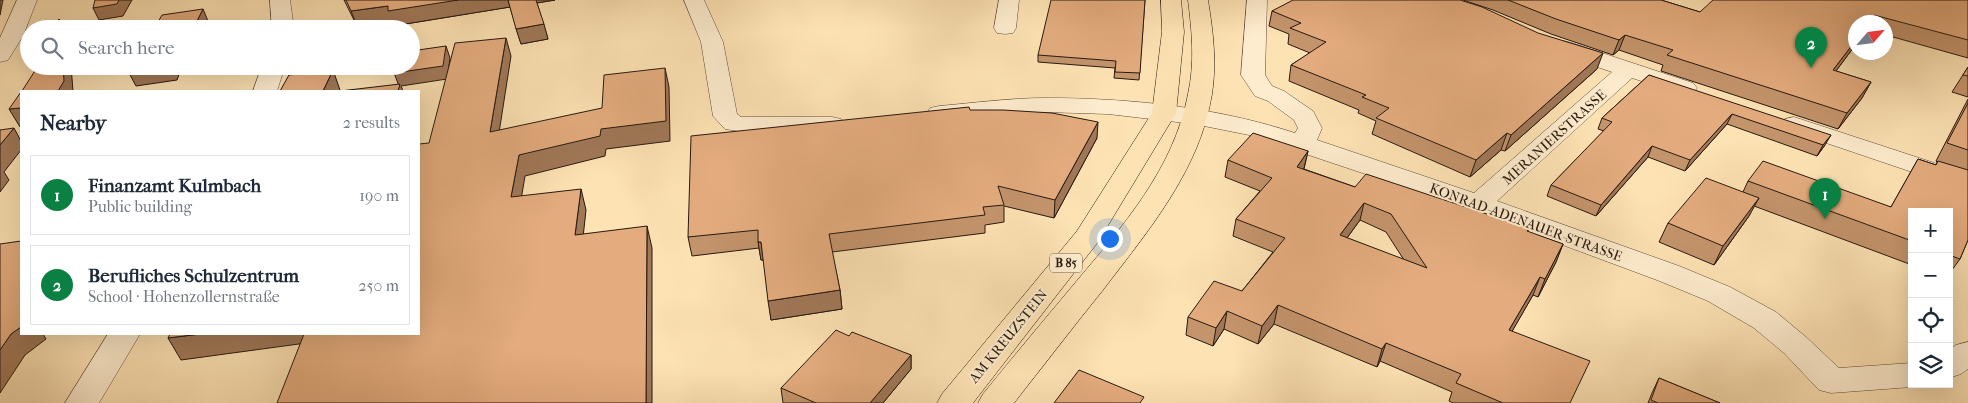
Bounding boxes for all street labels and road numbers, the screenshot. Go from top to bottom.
street label: MERANIERSTRASSE [1499,86,1610,189]
street label: KONRAD-ADENAUER-STRASSE [1427,180,1625,265]
road number: B 85 [1050,254,1082,272]
street label: AM KREUZSTEIN [965,286,1052,387]

